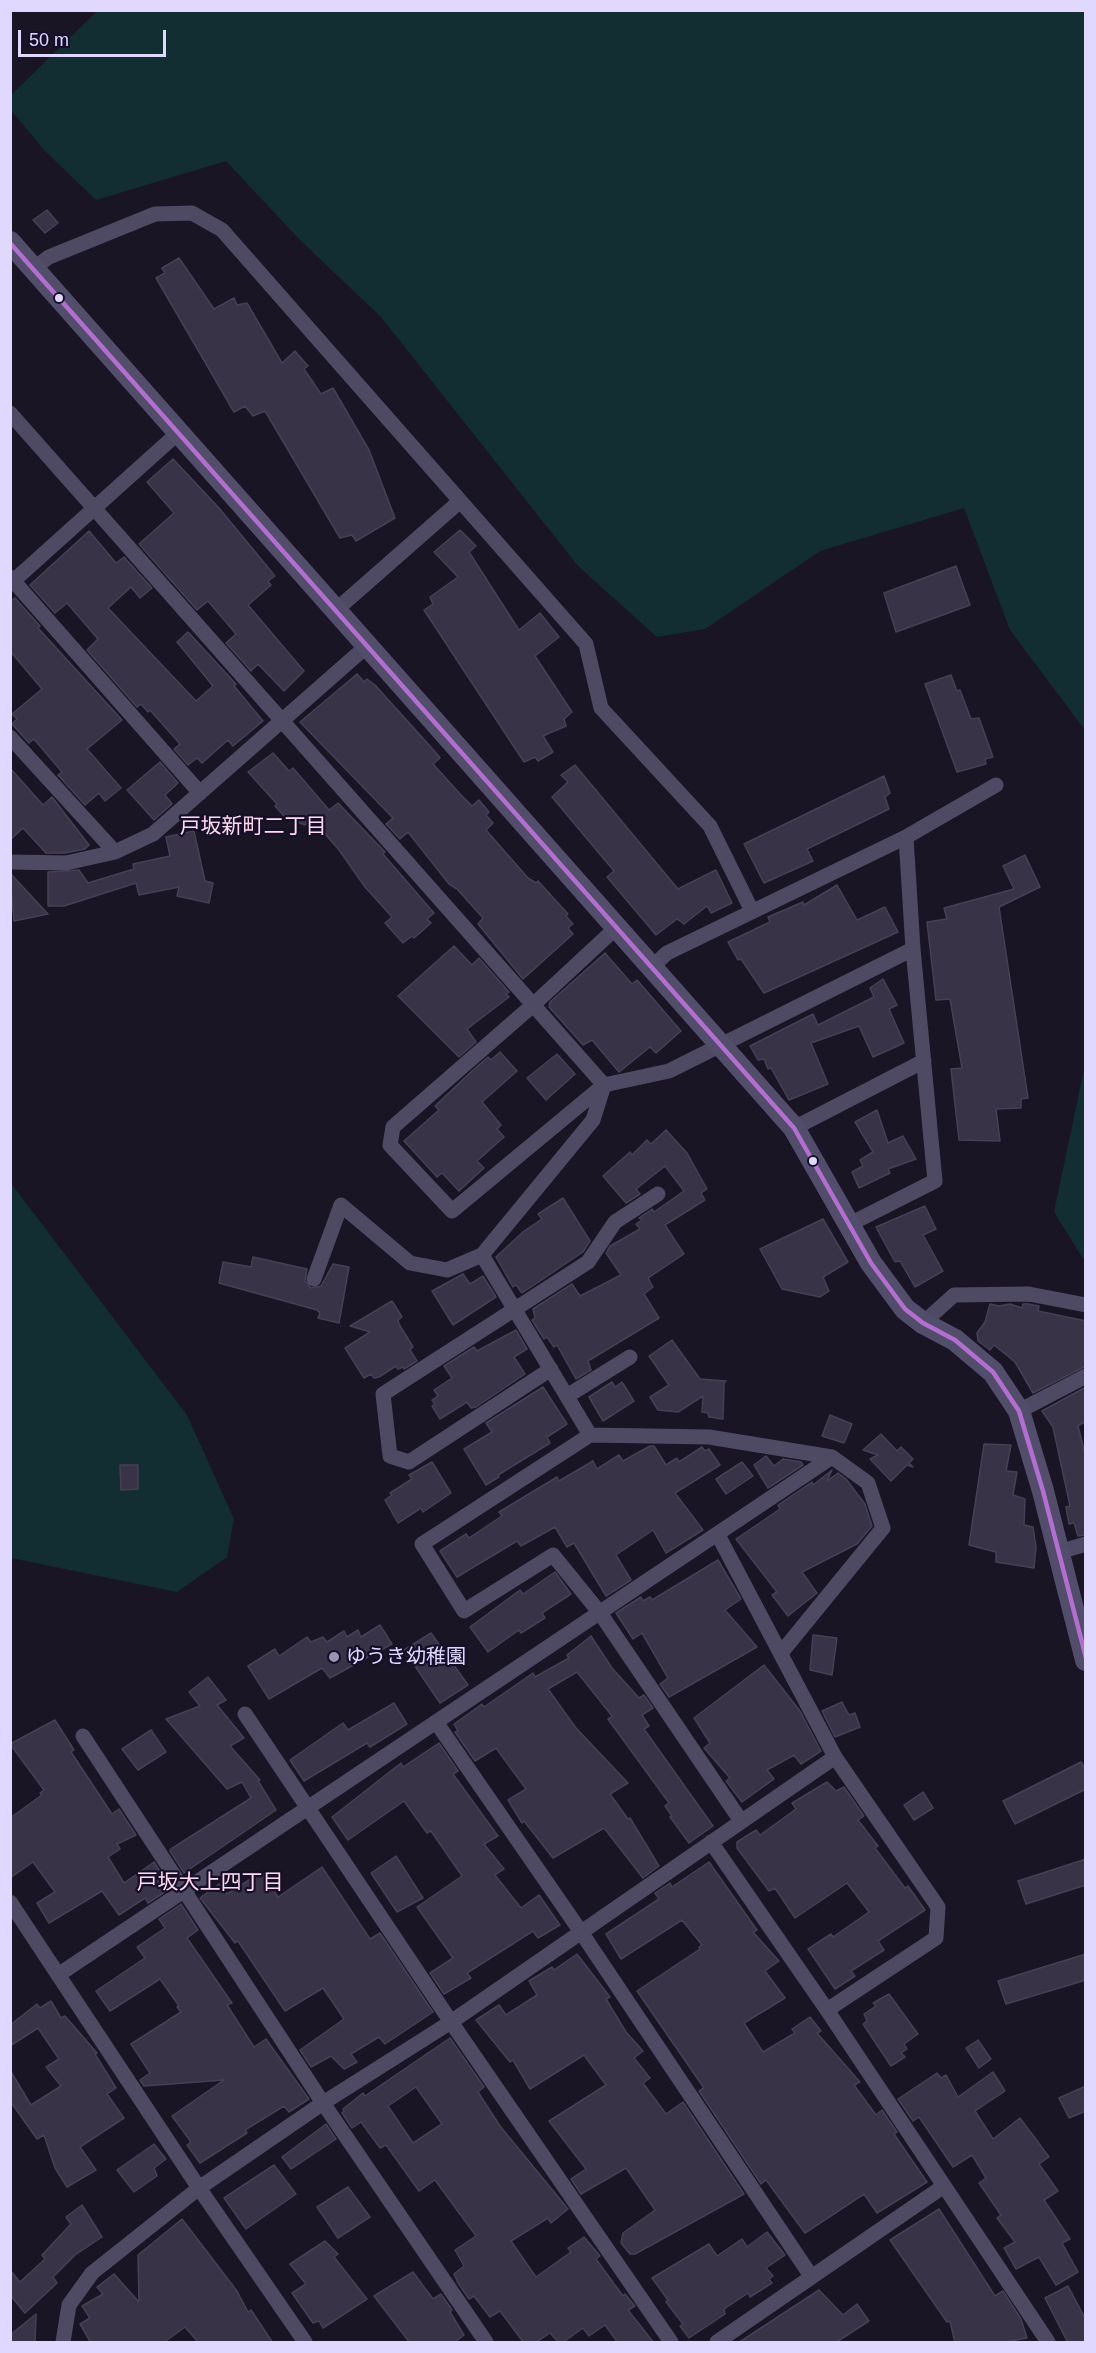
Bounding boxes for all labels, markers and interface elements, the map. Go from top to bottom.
scale bar [21,18,170,56]
text: 50 m [29,30,69,50]
unlabelled marker [53,292,65,304]
district label: 戸坂新町二丁目 [180,814,326,840]
unlabelled marker [807,1155,819,1167]
place label: ゆうき幼稚園 [346,1645,466,1669]
marker: ゆうき幼稚園 [327,1650,341,1664]
district label: 戸坂大上四丁目 [137,1870,283,1896]

